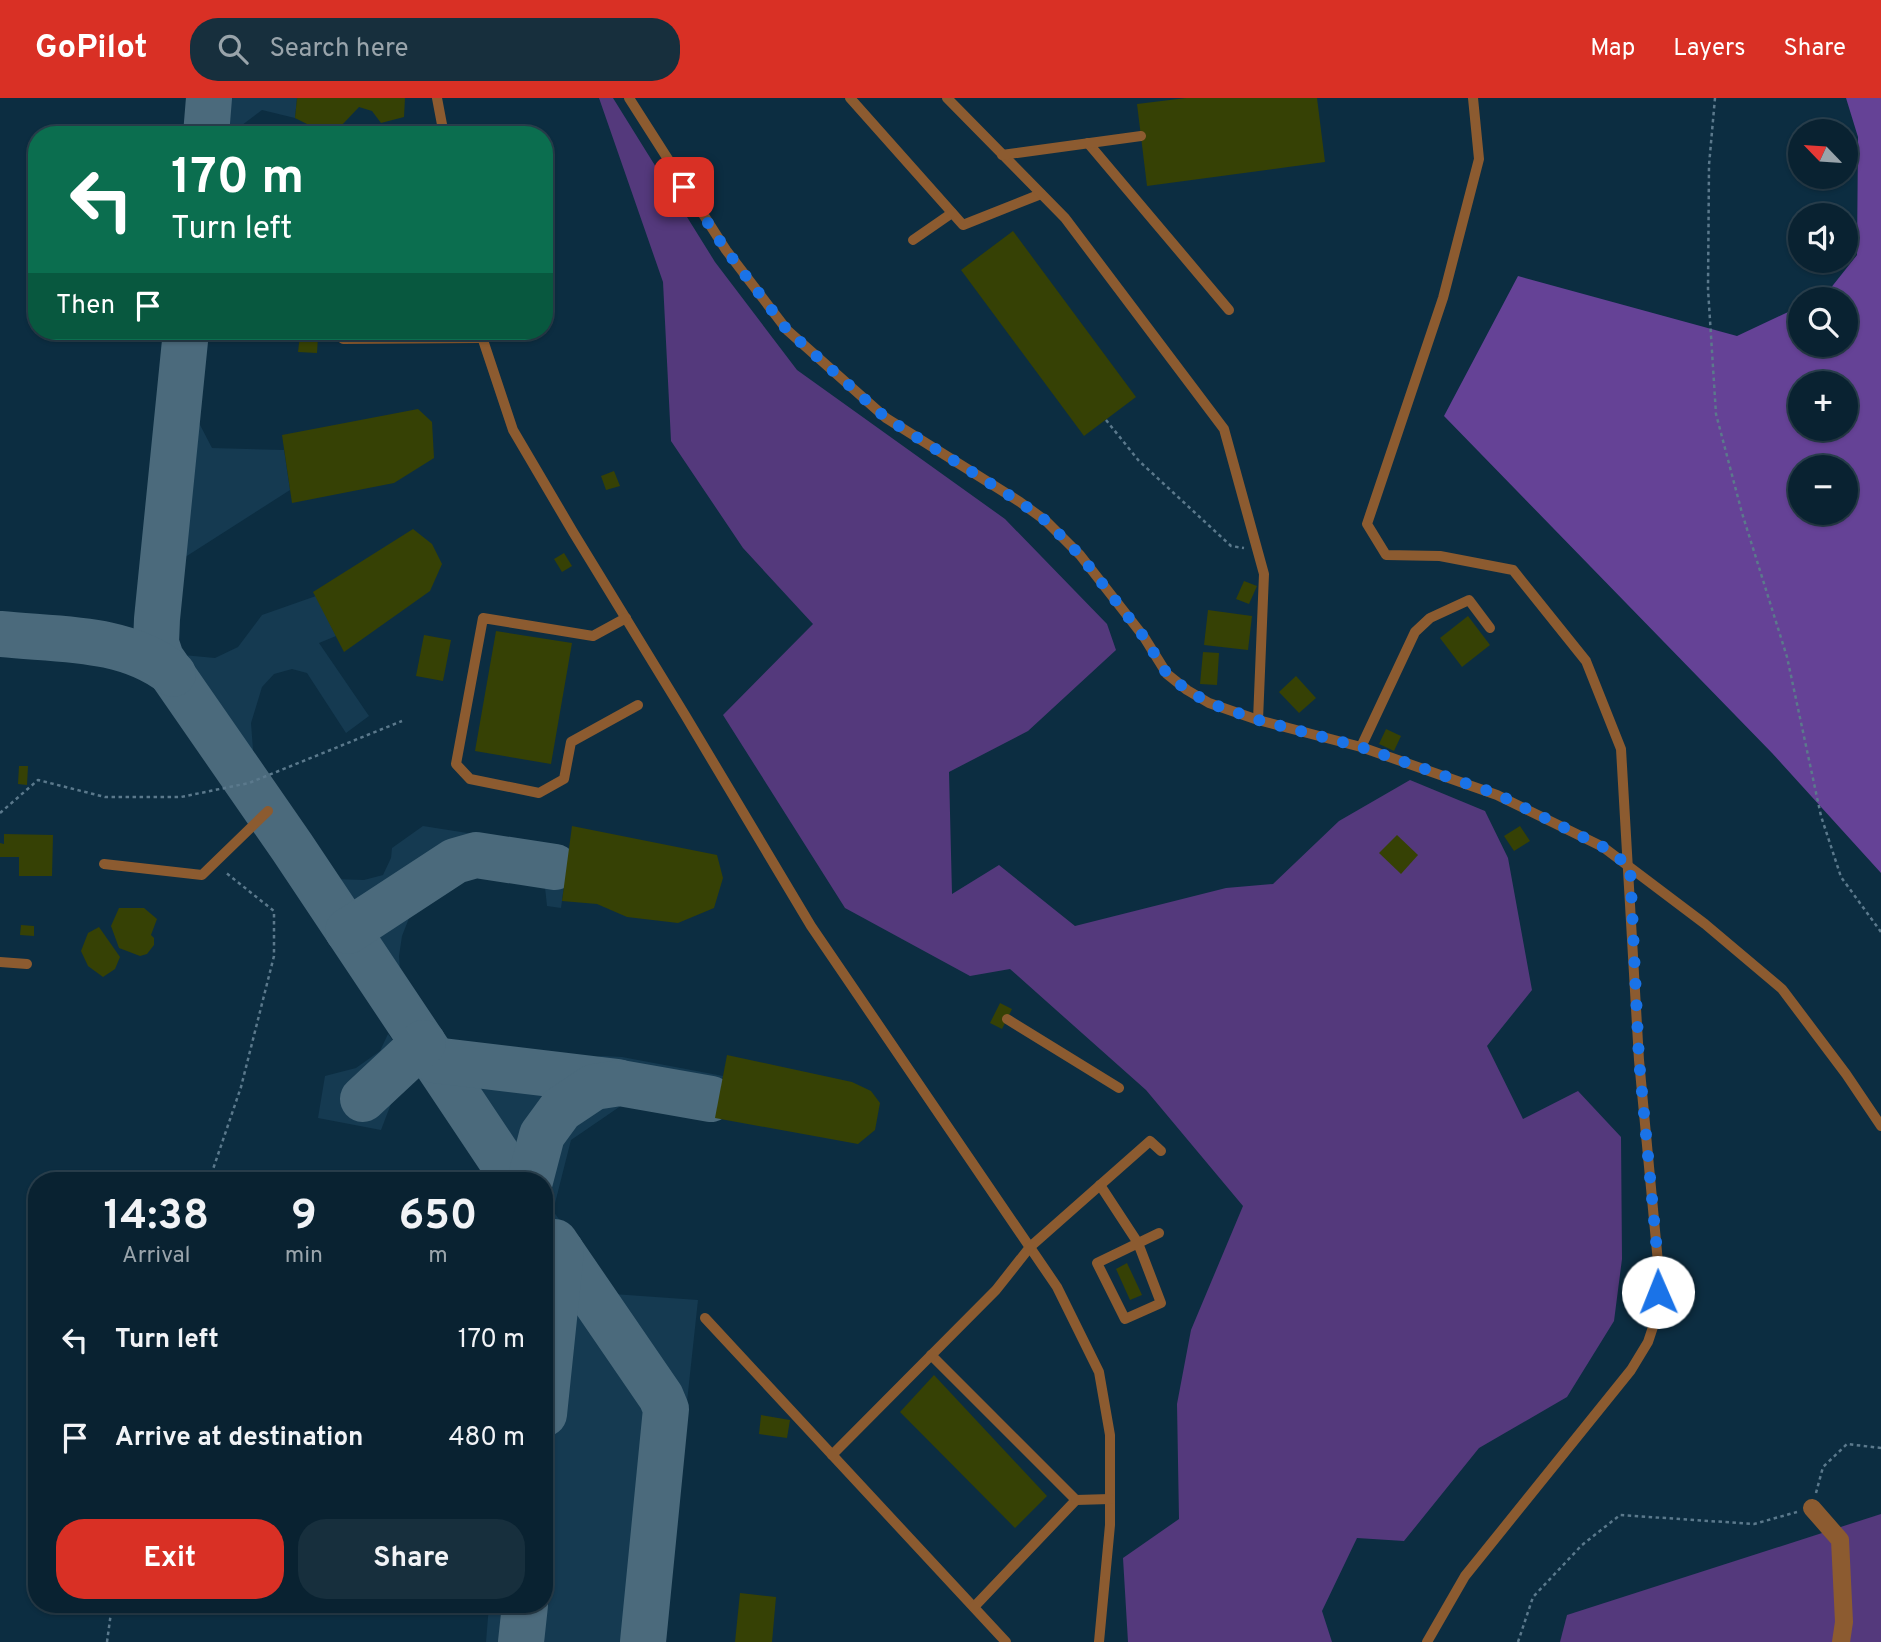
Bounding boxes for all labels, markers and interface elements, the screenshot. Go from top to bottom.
search box [190,18,680,81]
text: GoPilot [35,28,148,70]
icon: search [214,30,252,68]
text: Search here [270,33,408,66]
text: Map [1590,34,1635,64]
text: Layers [1673,34,1745,64]
text: Share [1783,34,1846,64]
north arrow [1788,119,1858,189]
map controls [1788,119,1858,525]
text: 170 m [171,149,304,211]
icon: left [56,154,147,245]
pin [654,157,714,217]
icon: arrive [665,168,703,206]
button: sound [1788,203,1858,273]
text: Turn left [171,210,292,250]
icon: arrive [129,287,167,325]
button: search [1788,287,1858,357]
text: Then [56,290,115,323]
button: + [1788,371,1858,441]
button: − [1788,455,1858,525]
text: 14:38 [104,1191,209,1244]
text: 9 [291,1191,317,1244]
text: 650 [398,1191,477,1244]
text: Arrival [122,1242,191,1271]
text: min [285,1242,323,1271]
text: m [428,1242,448,1271]
position arrow [1621,1255,1695,1329]
icon: left [56,1321,94,1359]
text: Turn left [115,1324,219,1357]
text: 170 m [458,1324,525,1357]
icon: arrive [56,1419,94,1457]
text: Arrive at destination [115,1422,363,1455]
text: 480 m [448,1422,525,1455]
button: Exit [56,1519,284,1599]
button: Share [298,1519,525,1599]

